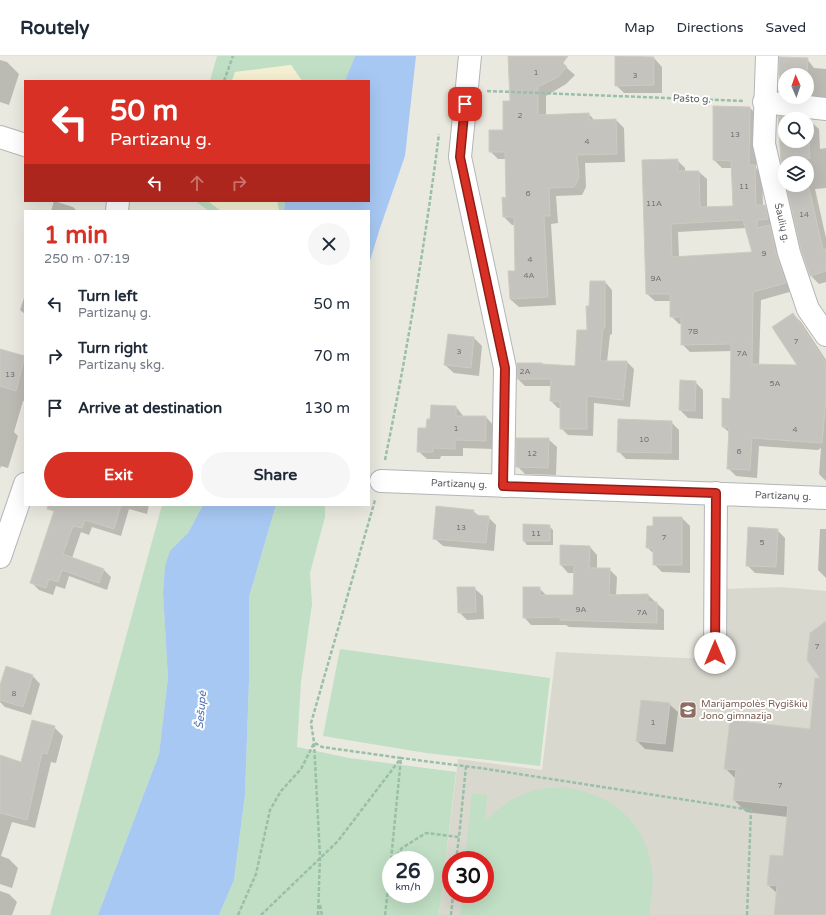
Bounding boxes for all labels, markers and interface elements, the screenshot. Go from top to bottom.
text: Routely [20,17,89,39]
text: Map [624,19,655,36]
text: Directions [677,19,744,36]
text: Saved [766,19,806,36]
house number: 1 [533,68,539,77]
north arrow [778,68,814,104]
map controls [778,68,814,192]
house number: 3 [632,71,638,80]
pin [448,87,482,121]
street label: Pašto g. [673,92,711,106]
icon: arrive [454,93,476,115]
text: 50 m [110,94,178,128]
icon: left [44,96,96,148]
house number: 2 [517,111,523,120]
button: search [778,112,814,148]
text: Partizanų g. [110,128,212,150]
house number: 13 [730,130,740,139]
house number: 4 [584,137,590,146]
button: layers [778,156,814,192]
icon: left [144,172,166,194]
icon: ahead [186,172,208,194]
icon: right [228,172,250,194]
house number: 11 [739,182,749,191]
house number: 6 [525,189,531,198]
house number: 11A [646,199,662,208]
street label: Šaulių g. [772,202,792,244]
house number: 14 [799,210,809,219]
text: 1 min [44,221,108,250]
button: close [308,223,350,265]
house number: 9 [761,249,767,258]
text: 250 m · 07:19 [44,251,130,267]
house number: 4 [527,255,533,264]
house number: 4A [524,271,535,280]
house number: 9A [651,274,662,283]
text: Turn left [78,287,138,305]
icon: left [44,293,66,315]
text: 50 m [313,295,350,313]
text: Partizanų g. [78,305,151,321]
house number: 7B [688,327,699,336]
house number: 7 [793,337,799,346]
text: Turn right [78,339,148,357]
icon: right [44,345,66,367]
text: 70 m [313,347,350,365]
house number: 3 [456,347,462,356]
house number: 7A [737,349,748,358]
text: Partizanų skg. [78,357,165,373]
house number: 2A [520,367,531,376]
house number: 13 [5,370,15,379]
house number: 5A [770,379,781,388]
icon: arrive [44,397,66,419]
text: Arrive at destination [78,399,222,417]
text: 130 m [304,399,350,417]
house number: 1 [453,424,459,433]
house number: 4 [792,425,798,434]
house number: 10 [639,435,649,444]
house number: 6 [736,447,742,456]
house number: 12 [527,449,537,458]
button: Exit [44,452,193,498]
button: Share [201,452,350,498]
street label: Partizanų g. [431,477,487,491]
street label: Partizanų g. [755,489,811,503]
house number: 13 [456,523,466,532]
house number: 11 [531,529,541,538]
house number: 7 [661,533,667,542]
house number: 5 [759,538,765,547]
house number: 9A [576,605,587,614]
house number: 7A [637,608,648,617]
position arrow [694,632,736,674]
house number: 7 [814,642,820,651]
house number: 8 [11,689,17,698]
water label: Šešupė [193,690,209,730]
place label: Marijampolės Rygiškių Jono gimnazija [701,698,808,722]
school or university icon: Marijampolės Rygiškių Jono gimnazija [678,700,698,720]
house number: 1 [650,718,656,727]
house number: 7 [777,781,783,790]
speed limit sign: 30 [442,851,494,903]
text: 26 [395,860,421,884]
text: km/h [395,881,421,893]

